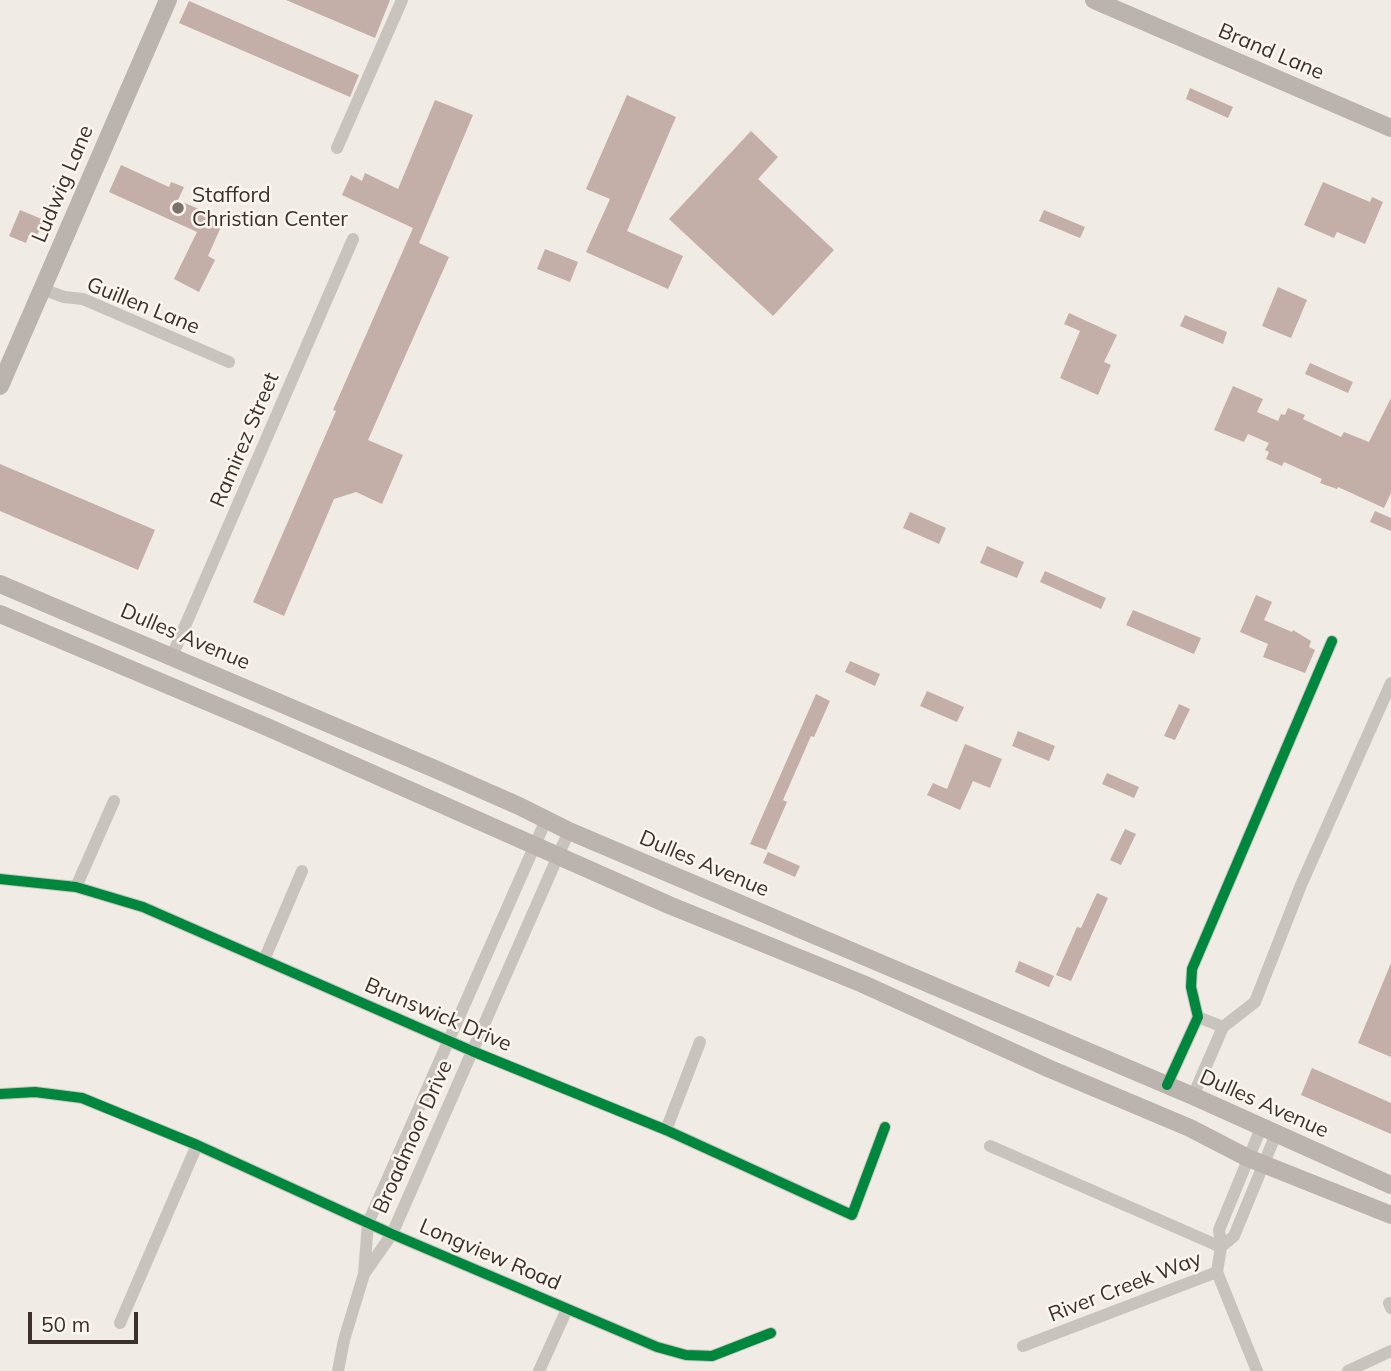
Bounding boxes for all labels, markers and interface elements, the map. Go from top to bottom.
street label: Brand Lane [1214,18,1328,86]
street label: Ludwig Lane [27,121,99,247]
place label: Stafford Christian Center [192,183,348,233]
marker: Stafford Christian Center [170,200,186,216]
street label: Guillen Lane [83,272,203,340]
street label: Ramirez Street [205,369,285,511]
street label: Dulles Avenue [116,598,254,676]
street label: Dulles Avenue [635,825,773,903]
street label: Brunswick Drive [361,973,515,1057]
street label: Broadmoor Drive [368,1056,458,1218]
street label: Dulles Avenue [1196,1064,1332,1144]
street label: Longview Road [416,1214,564,1296]
street label: River Creek Way [1045,1246,1205,1328]
scale bar [32,1298,142,1342]
text: 50 m [41,1311,90,1337]

